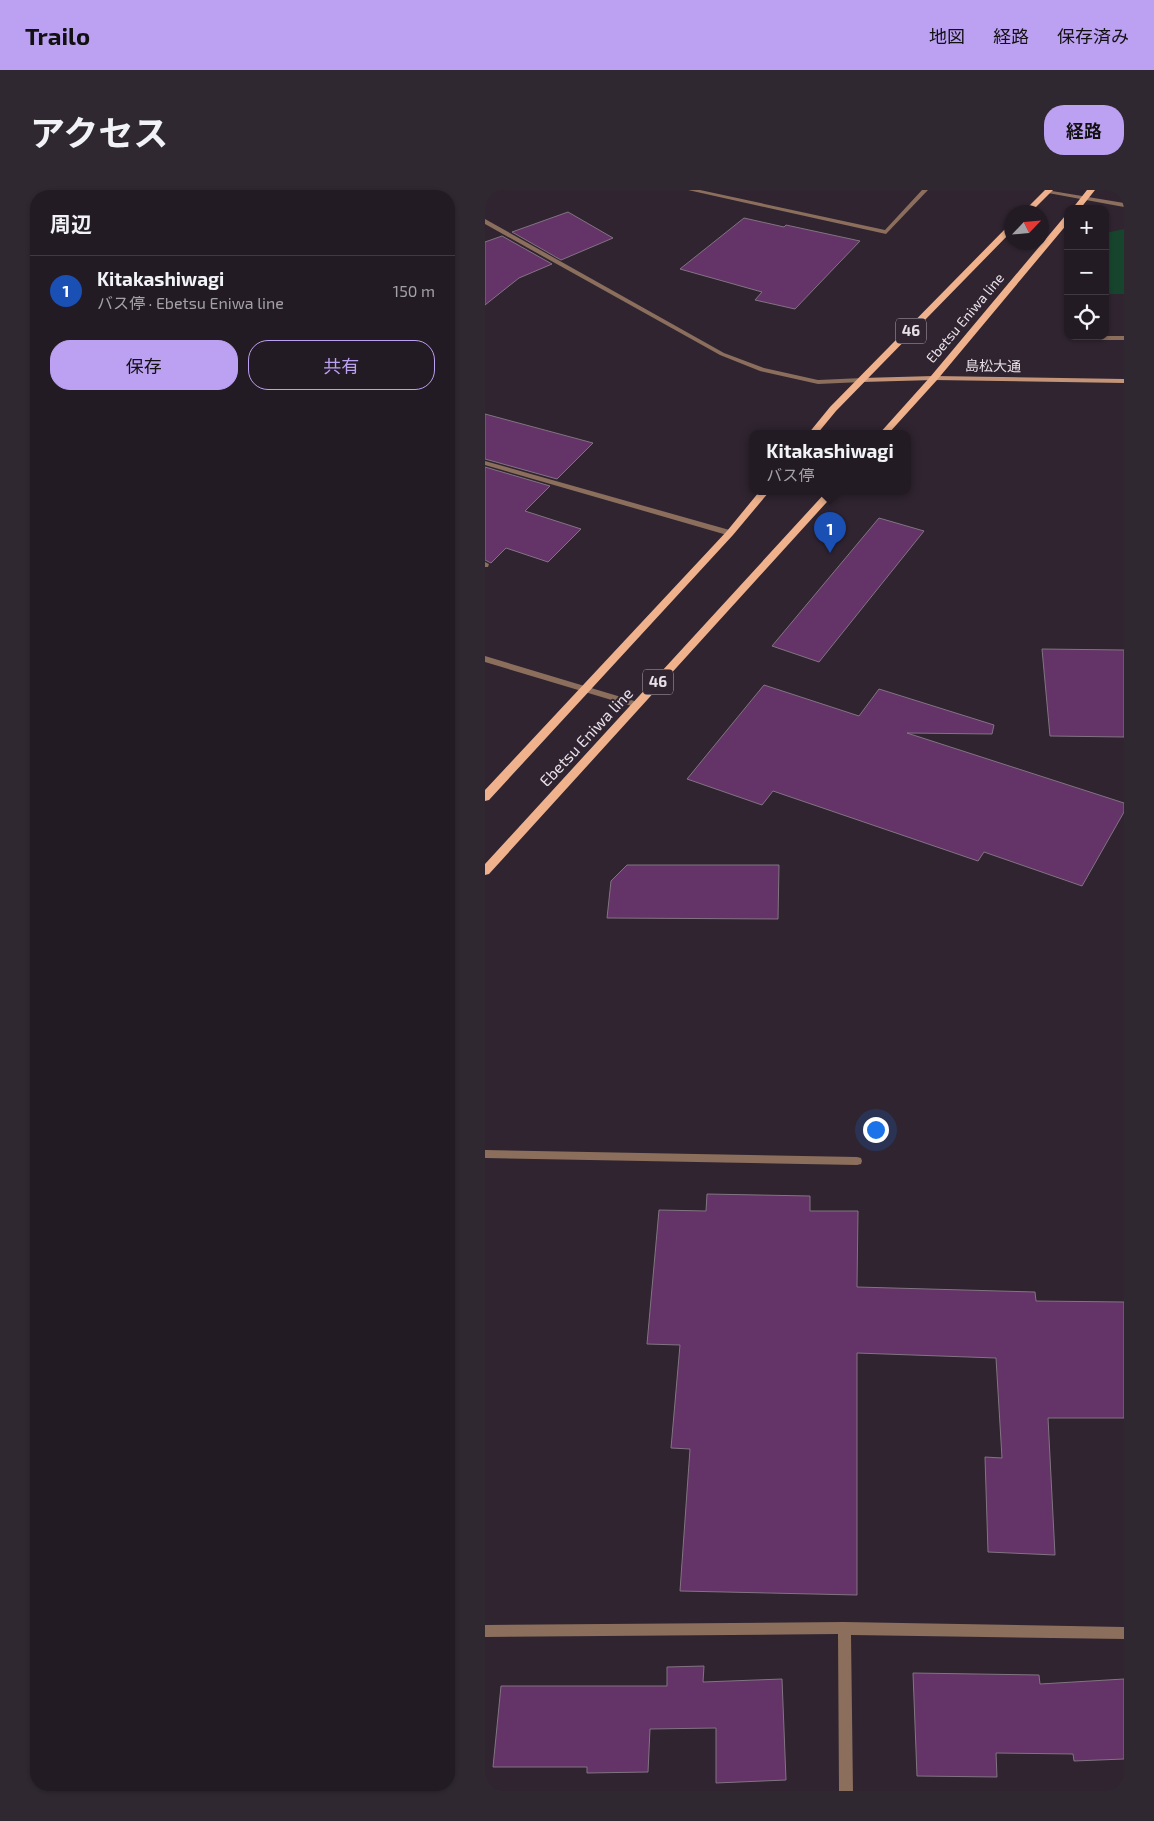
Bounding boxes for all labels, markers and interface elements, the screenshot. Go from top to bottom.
text: Trailo [25,21,90,50]
text: 地図 [929,25,965,47]
text: 経路 [993,25,1029,47]
text: 保存済み [1057,25,1129,47]
button: 経路 [1044,105,1124,155]
text: アクセス [30,111,168,153]
north arrow [1004,205,1049,250]
map controls [1064,205,1109,340]
button: + [1064,205,1109,250]
text: 周辺 [50,211,92,236]
button: − [1064,250,1109,295]
text: Kitakashiwagi [97,267,224,290]
street label: Ebetsu Eniwa line [922,269,1007,366]
text: 1 [63,281,69,300]
text: 150 m [393,281,435,300]
text: バス停 · Ebetsu Eniwa line [97,293,284,312]
button: locate [1064,295,1109,340]
road number: 46 [896,318,926,344]
button: 保存 [50,340,238,390]
button: 共有 [248,340,435,390]
street label: 島松大通 [965,357,1021,374]
popup [749,430,911,495]
text: Kitakashiwagi [766,439,894,462]
text: バス停 [766,465,814,484]
pin: 1 [814,512,846,553]
road number: 46 [643,670,673,694]
street label: Ebetsu Eniwa line [535,683,636,790]
your location [863,1117,889,1143]

